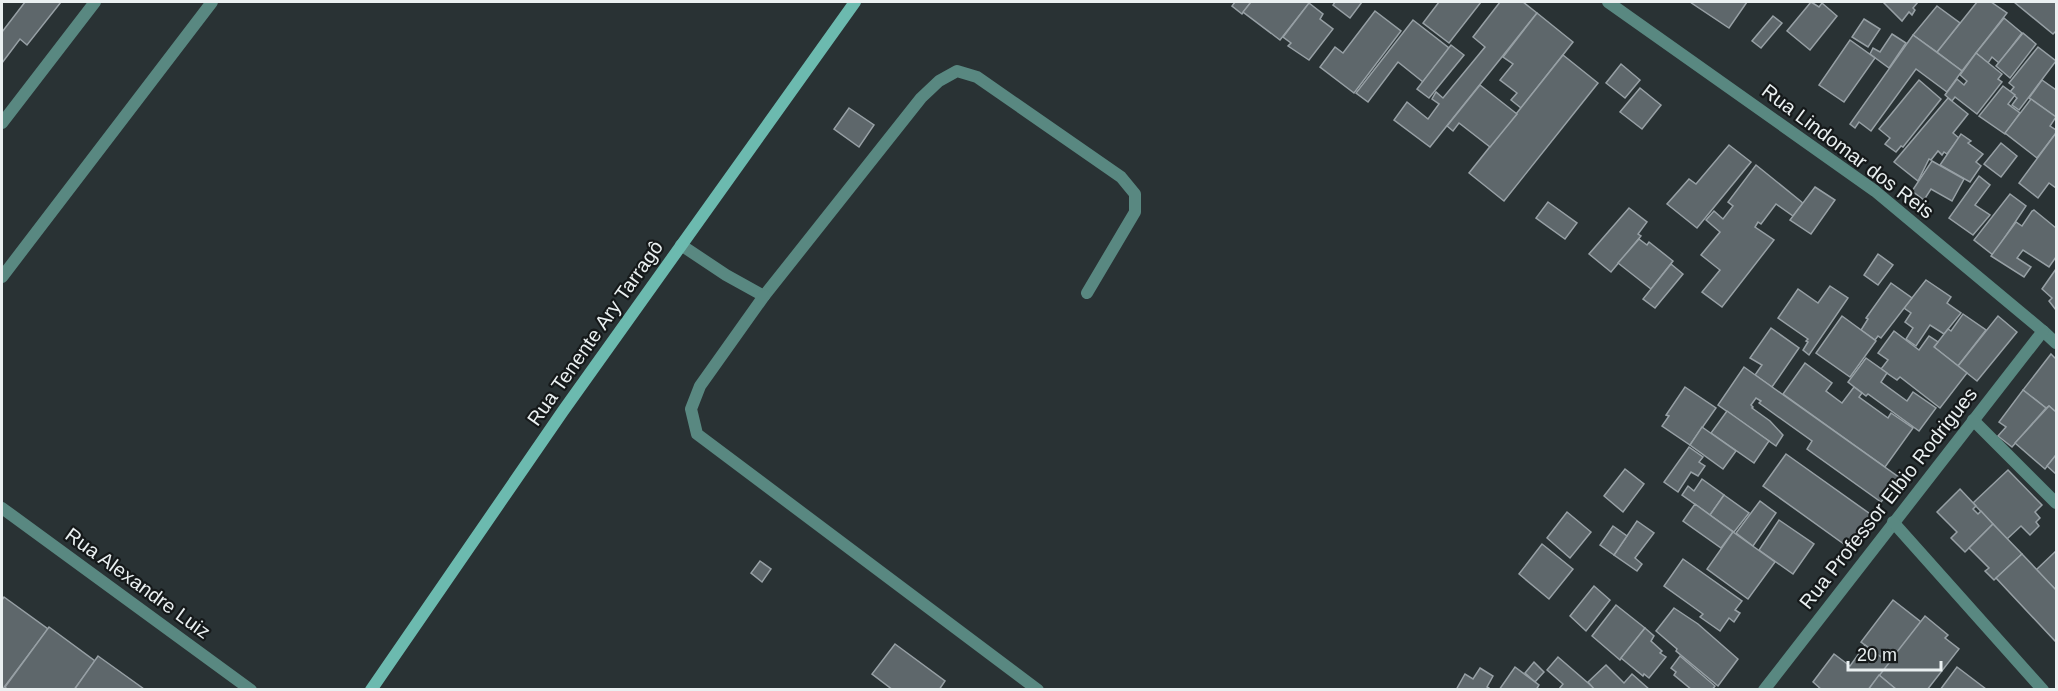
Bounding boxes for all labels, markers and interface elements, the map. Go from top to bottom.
street label: Rua Lindomar dos Reis [1758,79,1938,223]
street label: Rua Tenente Ary Tarragô [523,236,667,430]
street label: Rua Professor Elbio Rodrigues [1795,383,1981,613]
street label: Rua Alexandre Luiz [61,523,215,643]
scale bar [1848,634,1941,672]
text: 20 m [1857,645,1897,665]

